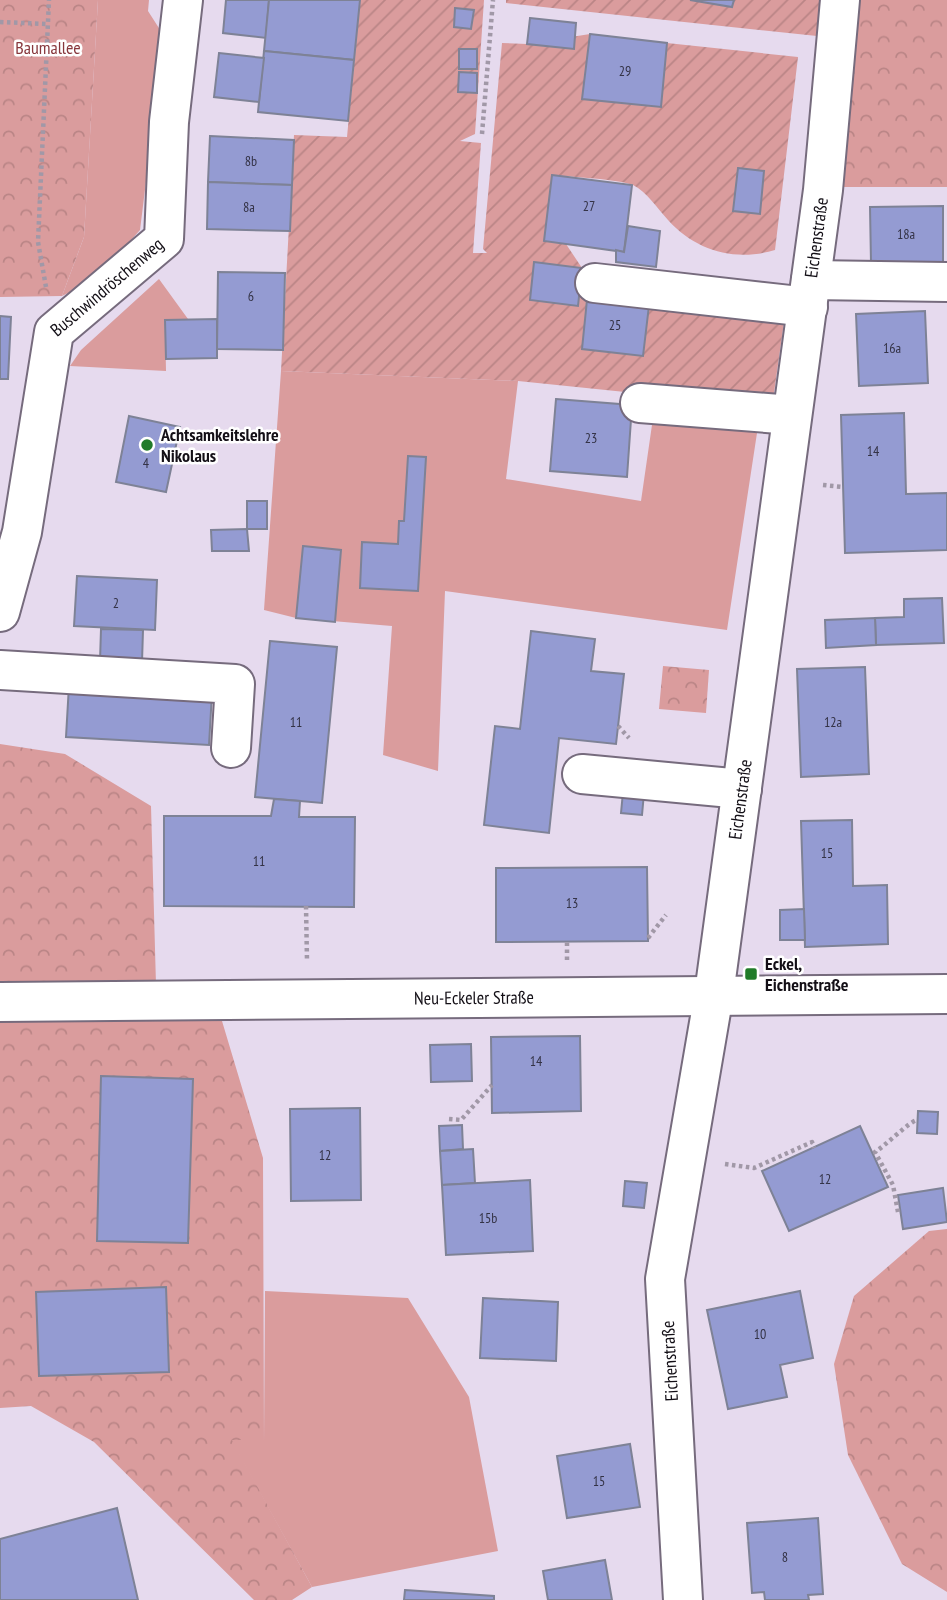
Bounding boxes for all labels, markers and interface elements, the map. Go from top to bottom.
park label: Baumallee [15,36,81,59]
house number: 29 [619,62,631,80]
house number: 8b [245,152,257,170]
street label: Eichenstraße [799,196,833,279]
house number: 27 [583,197,595,215]
house number: 8a [243,198,255,216]
house number: 18a [897,225,915,243]
street label: Buschwindröschenweg [45,232,168,341]
house number: 6 [248,287,254,305]
house number: 25 [609,316,621,334]
house number: 16a [883,339,901,357]
place label: Achtsamkeitslehre Nikolaus [160,423,279,467]
house number: 23 [585,429,597,447]
marker: Achtsamkeitslehre Nikolaus [139,437,155,453]
house number: 14 [867,442,880,460]
house number: 4 [143,454,150,472]
house number: 2 [113,594,119,612]
house number: 11 [290,713,302,731]
house number: 12a [824,713,842,731]
street label: Eichenstraße [723,758,757,841]
house number: 15 [821,844,833,862]
house number: 11 [253,852,265,870]
house number: 13 [566,894,578,912]
place label: Eckel, Eichenstraße [765,952,849,996]
marker: Eckel, Eichenstraße [743,966,759,982]
street label: Neu-Eckeler Straße [414,985,534,1010]
house number: 14 [530,1052,543,1070]
house number: 12 [319,1146,331,1164]
house number: 12 [819,1170,831,1188]
house number: 15b [479,1209,497,1227]
street label: Eichenstraße [656,1320,683,1402]
house number: 10 [754,1325,766,1343]
house number: 15 [593,1472,605,1490]
house number: 8 [782,1548,788,1566]

